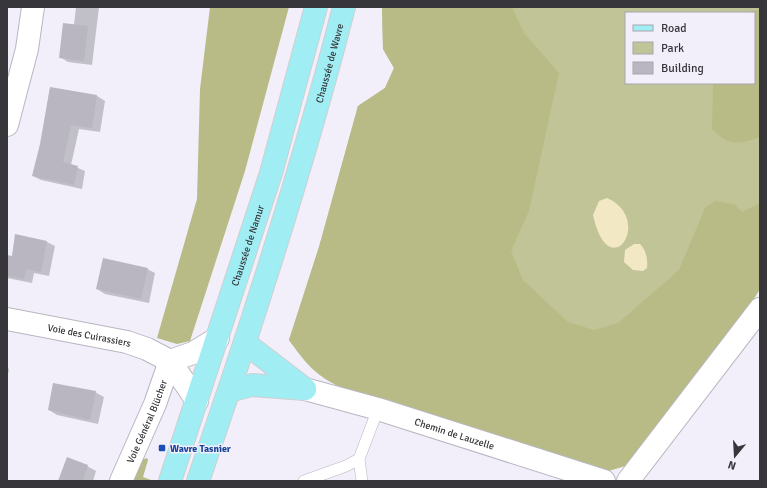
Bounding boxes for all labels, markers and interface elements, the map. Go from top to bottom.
legend [625,12,755,84]
text: Road [661,21,687,36]
street label: Chaussée de Wavre [313,22,346,104]
text: Park [661,41,684,56]
text: Building [661,61,704,76]
street label: Chaussée de Namur [229,203,267,288]
street label: Voie des Cuirassiers [47,322,133,350]
street label: Voie Général Blücher [125,378,170,465]
street label: Chemin de Lauzelle [413,416,496,453]
north arrow [715,436,755,476]
marker: Wavre Tasnier [157,443,167,453]
place label: Wavre Tasnier [170,443,231,455]
text: N [726,458,738,472]

